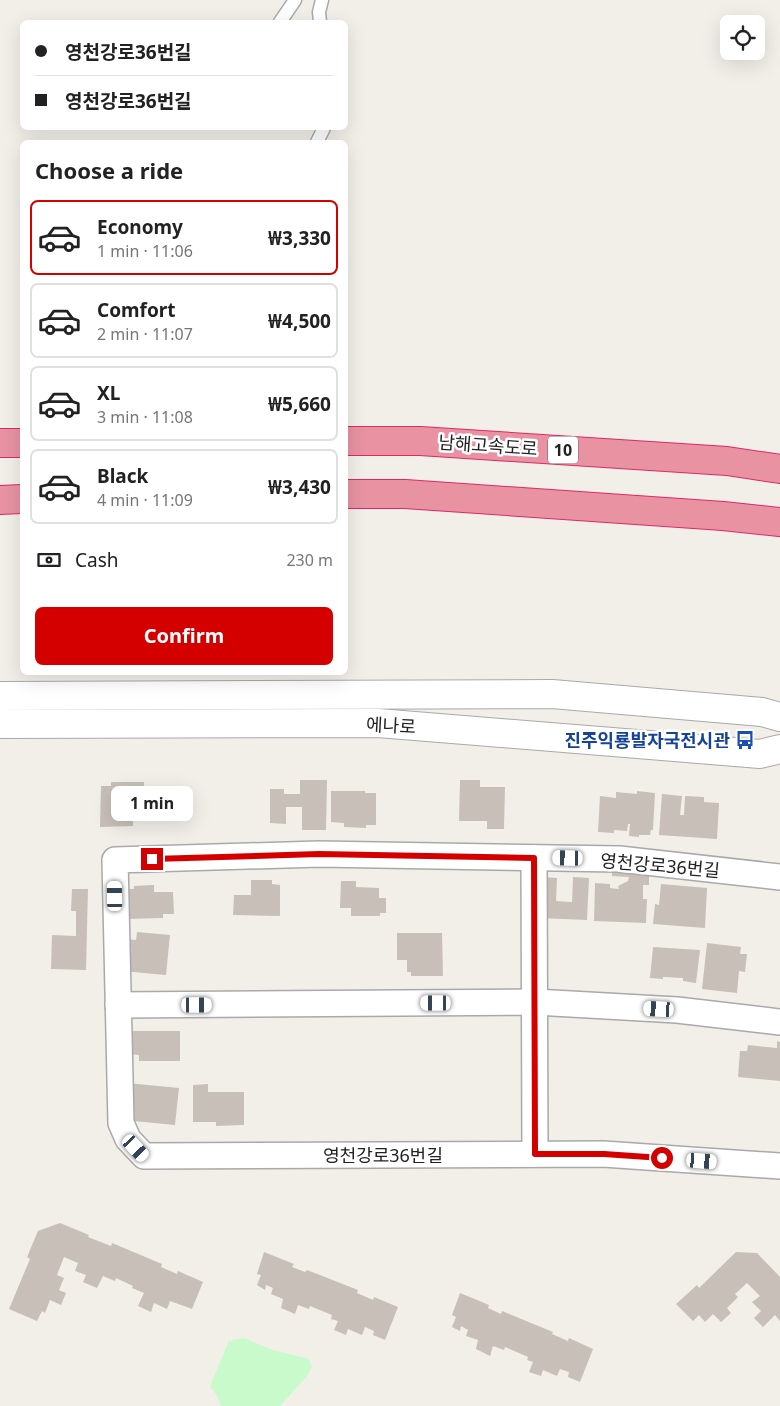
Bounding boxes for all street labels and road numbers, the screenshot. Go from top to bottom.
street label: 남해고속도로 [438,430,538,460]
road number: 10 [548,436,578,464]
street label: 에나로 [366,712,416,738]
street label: 영천강로36번길 [599,848,721,882]
street label: 영천강로36번길 [323,1143,443,1167]

